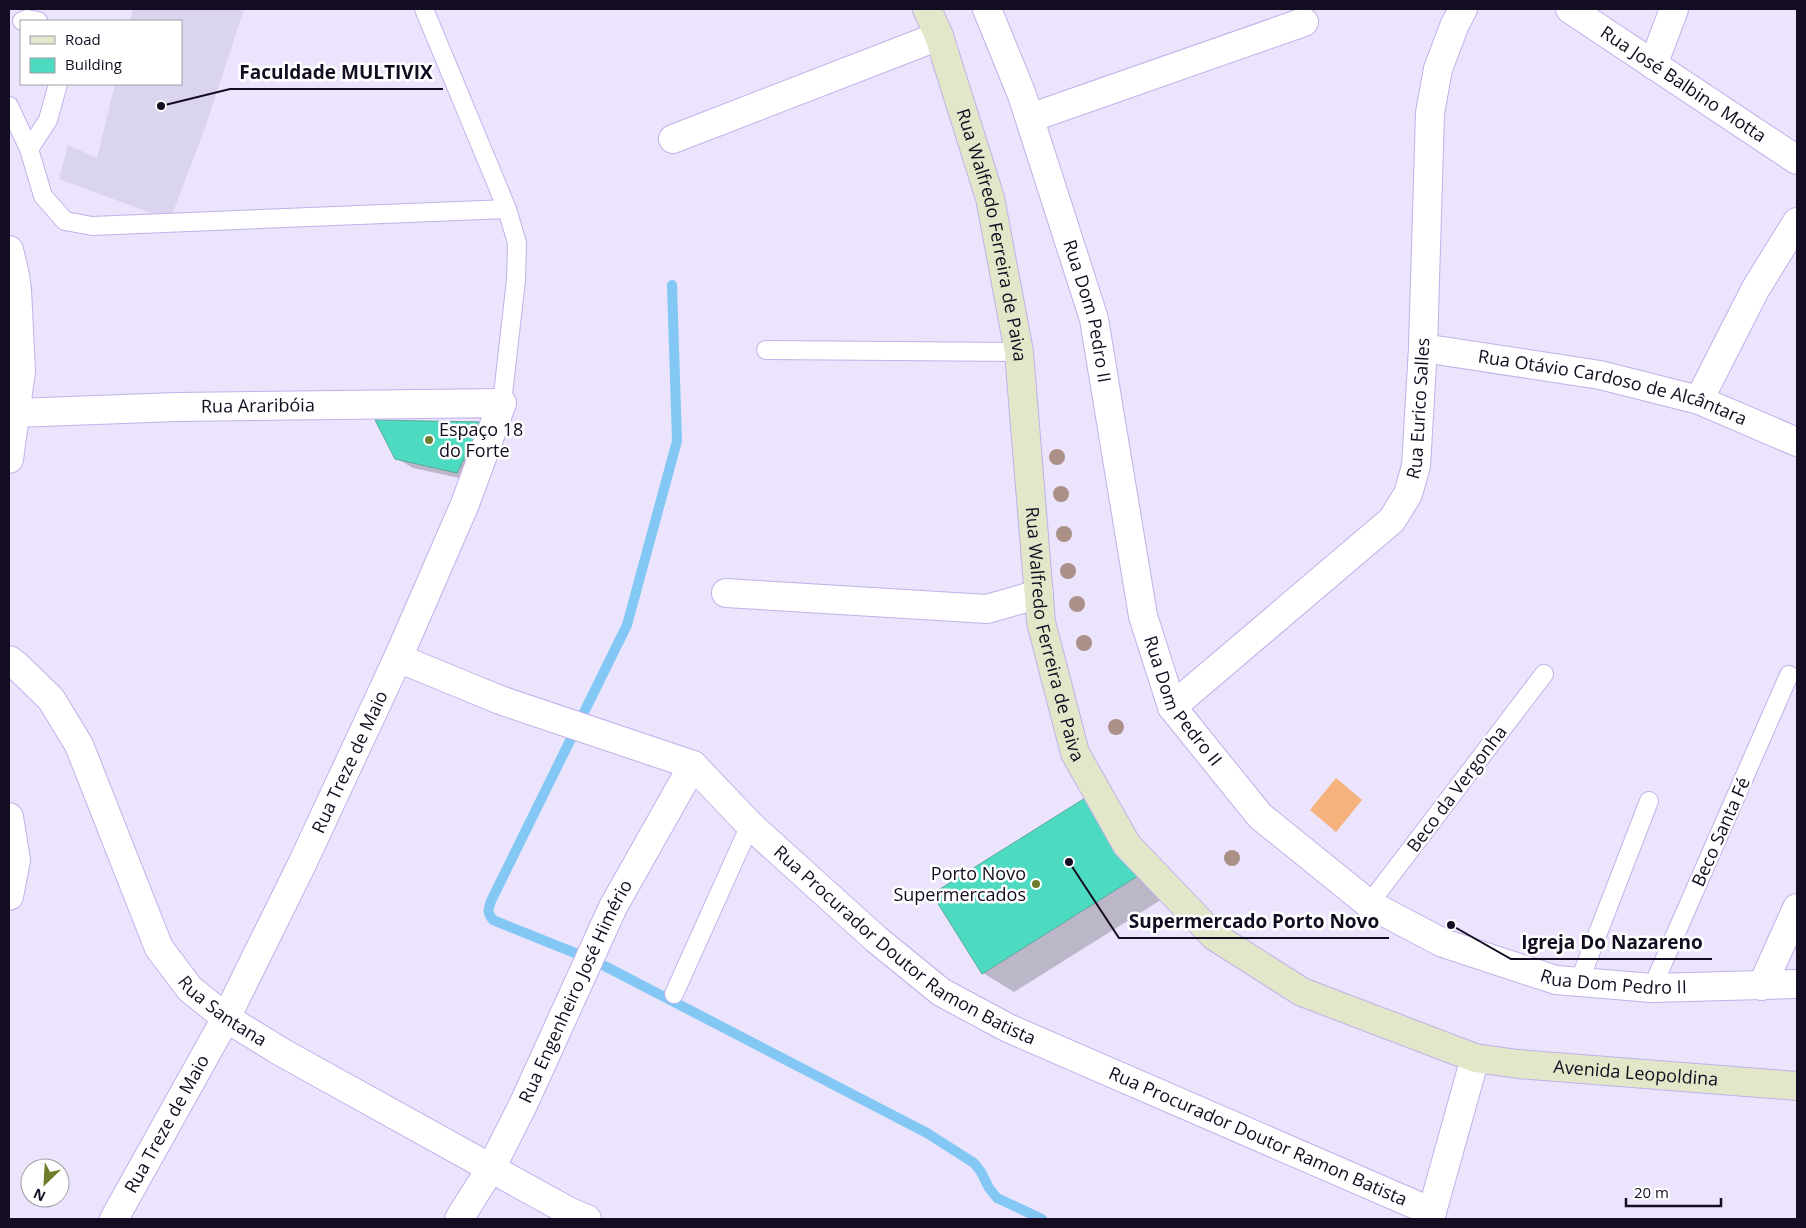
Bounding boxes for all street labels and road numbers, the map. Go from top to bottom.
street label: Rua José Balbino Motta [1596,20,1771,147]
street label: Rua Walfredo Ferreira de Paiva [952,105,1033,362]
street label: Rua Dom Pedro II [1058,236,1117,384]
street label: Rua Eurico Salles [1400,337,1434,482]
street label: Rua Otávio Cardoso de Alcântara [1477,344,1751,430]
street label: Rua Araribóia [201,392,315,418]
street label: Rua Walfredo Ferreira de Paiva [1021,506,1090,766]
street label: Rua Dom Pedro II [1139,632,1228,771]
street label: Rua Treze de Maio [306,686,393,837]
street label: Beco da Vergonha [1401,720,1512,856]
street label: Beco Santa Fé [1685,773,1755,890]
street label: Rua Procurador Doutor Ramon Batista [769,839,1040,1050]
street label: Rua Engenheiro José Himério [512,875,637,1107]
street label: Rua Dom Pedro II [1537,963,1687,999]
street label: Rua Santana [173,970,272,1051]
street label: Rua Treze de Maio [118,1050,214,1197]
street label: Avenida Leopoldina [1553,1054,1719,1091]
street label: Rua Procurador Doutor Ramon Batista [1105,1060,1411,1211]

